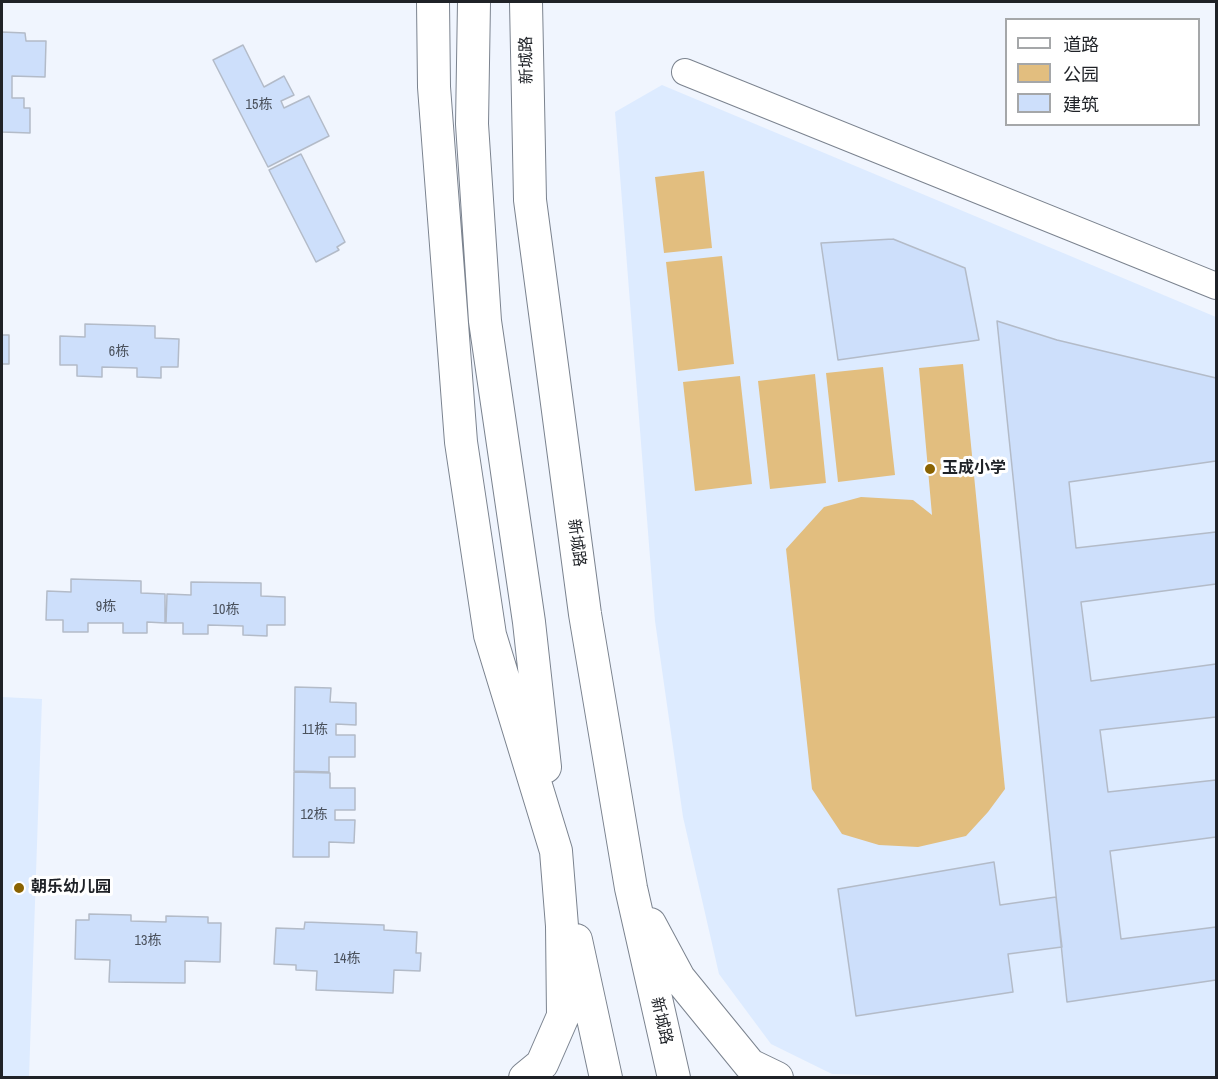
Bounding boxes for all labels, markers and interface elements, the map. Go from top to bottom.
legend [1005,18,1200,126]
text: 道路 [1063,32,1099,57]
street label: 新城路 [517,36,537,84]
text: 公园 [1063,62,1099,87]
text: 建筑 [1063,92,1099,117]
house number: 15栋 [246,97,272,113]
house number: 6栋 [109,344,129,360]
place label: 玉成小学 [942,459,1006,479]
marker: 玉成小学 [923,462,937,476]
street label: 新城路 [563,518,589,568]
house number: 9栋 [96,599,116,615]
house number: 10栋 [213,602,239,618]
house number: 11栋 [302,722,328,738]
house number: 12栋 [301,807,327,823]
place label: 朝乐幼儿园 [31,878,111,898]
marker: 朝乐幼儿园 [12,881,26,895]
house number: 13栋 [135,933,161,949]
house number: 14栋 [334,951,360,967]
street label: 新城路 [646,995,676,1047]

